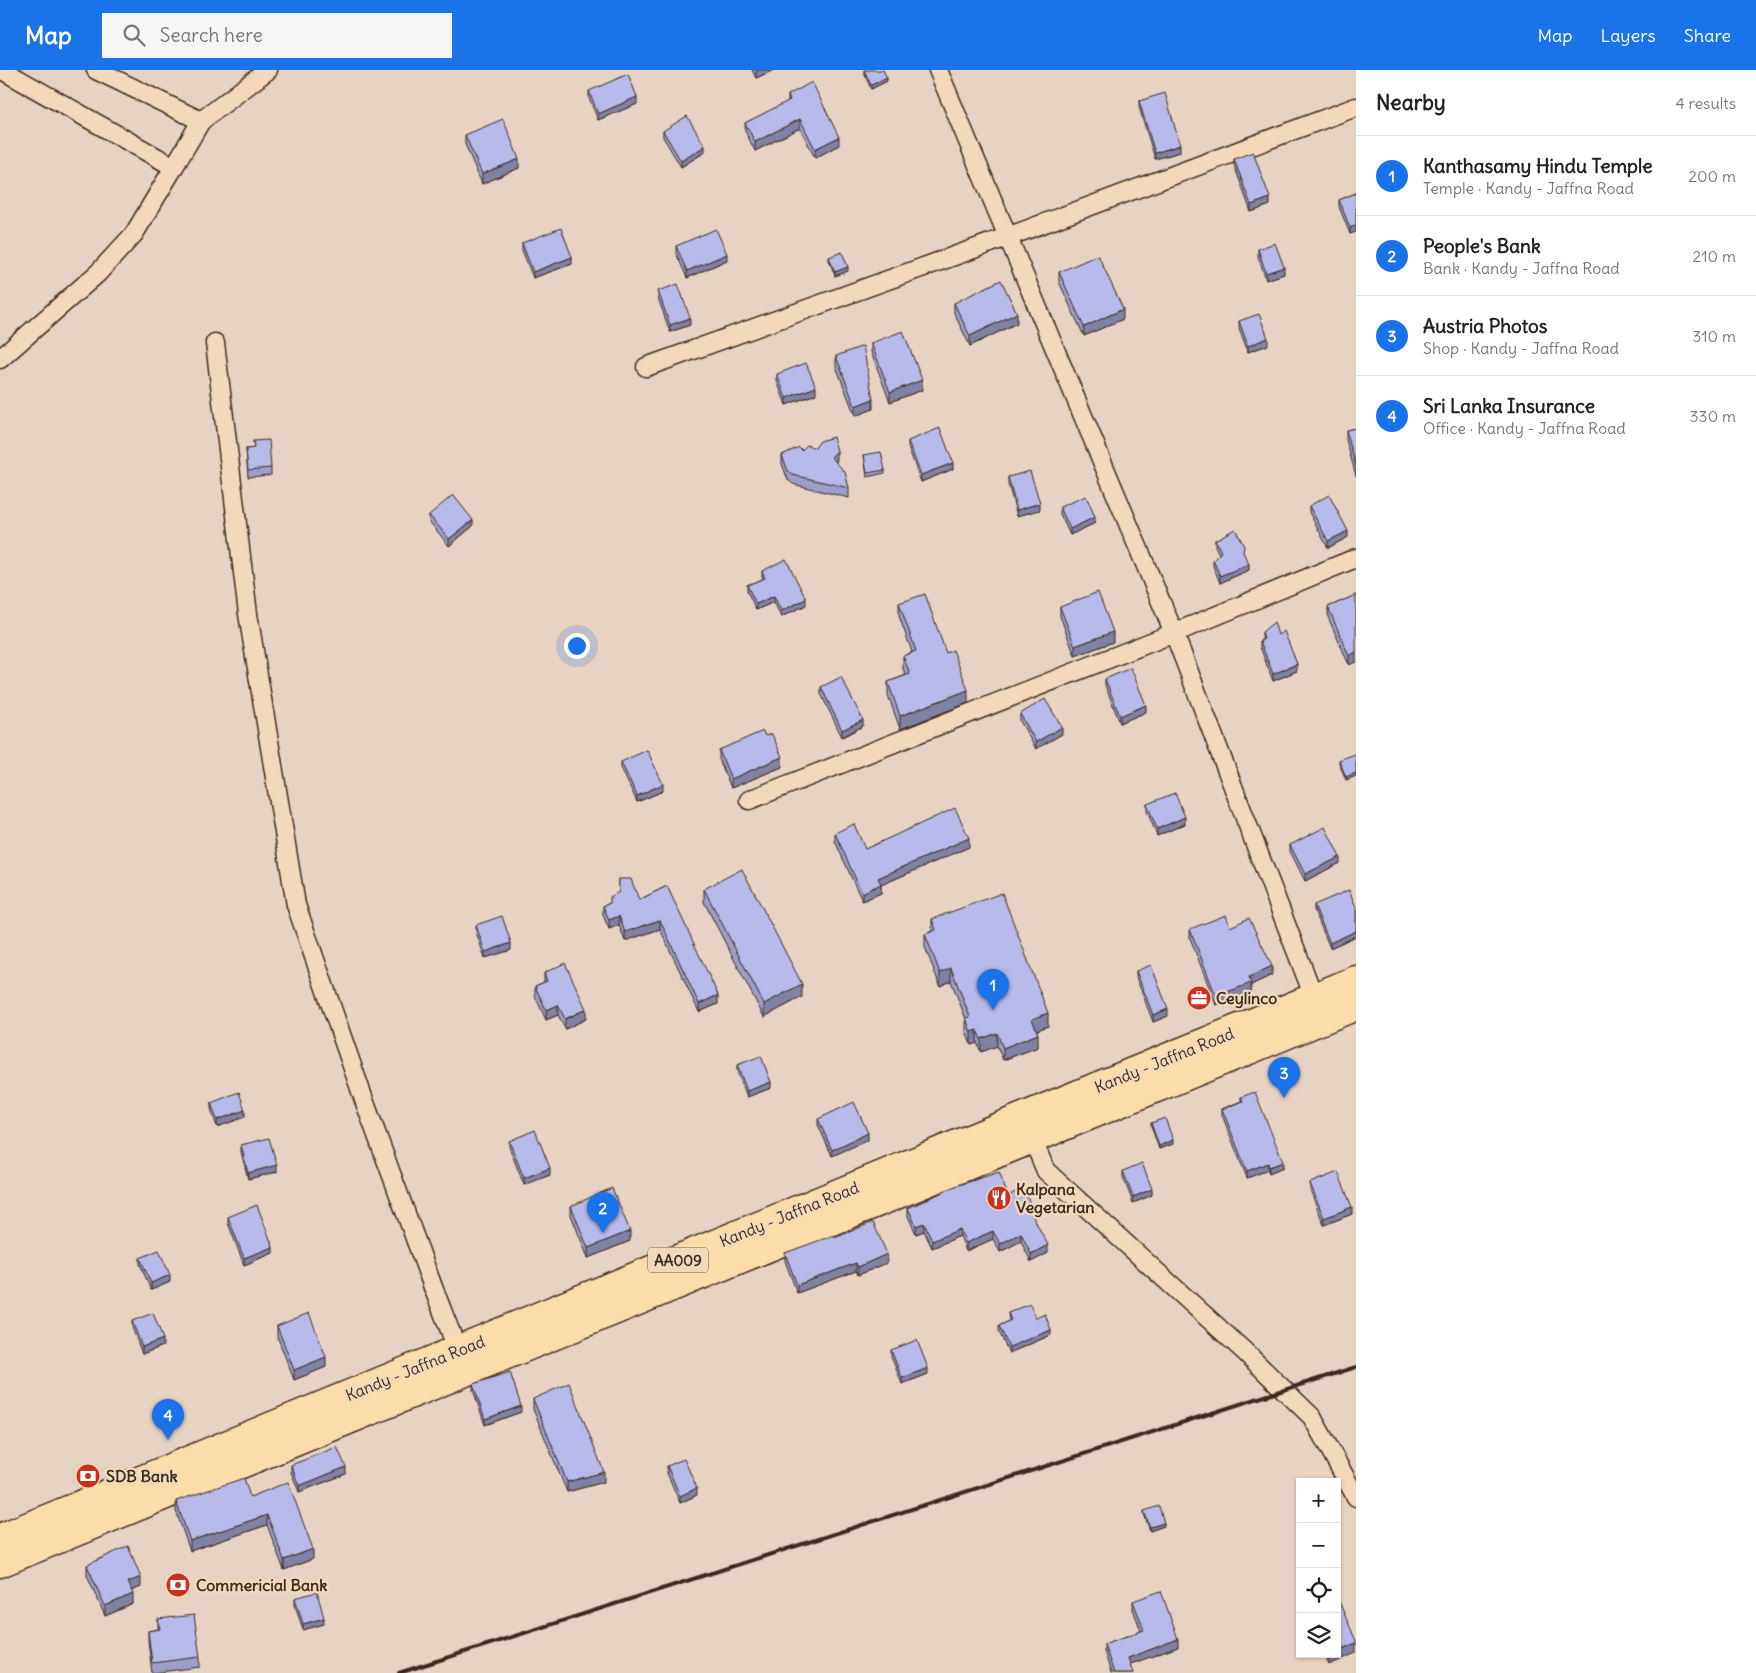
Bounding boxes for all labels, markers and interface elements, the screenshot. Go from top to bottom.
search box [102,13,452,58]
text: Map [25,20,72,50]
icon: search [120,21,148,49]
text: Search here [160,23,263,47]
text: Map [1537,24,1572,47]
text: Layers [1600,24,1656,47]
text: Share [1684,24,1731,47]
text: Nearby [1376,89,1446,116]
text: 4 results [1675,93,1736,113]
text: Kanthasamy Hindu Temple [1423,154,1652,178]
text: 1 [1389,166,1395,186]
text: 200 m [1688,166,1736,186]
text: Temple · Kandy - Jaffna Road [1423,178,1634,198]
text: People's Bank [1423,234,1541,258]
text: 2 [1388,246,1396,266]
text: 210 m [1693,246,1736,266]
text: Bank · Kandy - Jaffna Road [1423,258,1620,278]
text: Austria Photos [1423,314,1547,338]
text: 3 [1387,326,1397,346]
text: 310 m [1692,326,1736,346]
text: Shop · Kandy - Jaffna Road [1423,338,1619,358]
text: Sri Lanka Insurance [1423,394,1595,418]
text: 4 [1387,406,1397,426]
text: 330 m [1689,406,1736,426]
text: Office · Kandy - Jaffna Road [1423,418,1626,438]
your location [564,633,590,659]
pin: 1 [977,969,1009,1010]
office icon: Ceylinco [1186,985,1212,1011]
place label: Ceylinco [1216,988,1277,1009]
street label: Kandy - Jaffna Road [1091,1023,1237,1097]
pin: 3 [1268,1057,1300,1098]
street label: Kandy - Jaffna Road [716,1177,862,1251]
place label: Kalpana Vegetarian [1016,1179,1095,1218]
restaurant icon: Kalpana Vegetarian [986,1185,1012,1211]
pin: 2 [587,1192,619,1233]
road number: AA009 [648,1248,708,1272]
street label: Kandy - Jaffna Road [342,1331,488,1405]
pin: 4 [152,1399,184,1440]
bank icon: SDB Bank [75,1463,101,1489]
place label: SDB Bank [106,1466,178,1486]
map controls [1296,1478,1341,1658]
button: + [1296,1478,1341,1523]
button: − [1296,1523,1341,1568]
button: locate [1296,1568,1341,1613]
bank icon: Commericial Bank [165,1572,191,1598]
place label: Commericial Bank [196,1575,327,1595]
button: layers [1296,1613,1341,1658]

